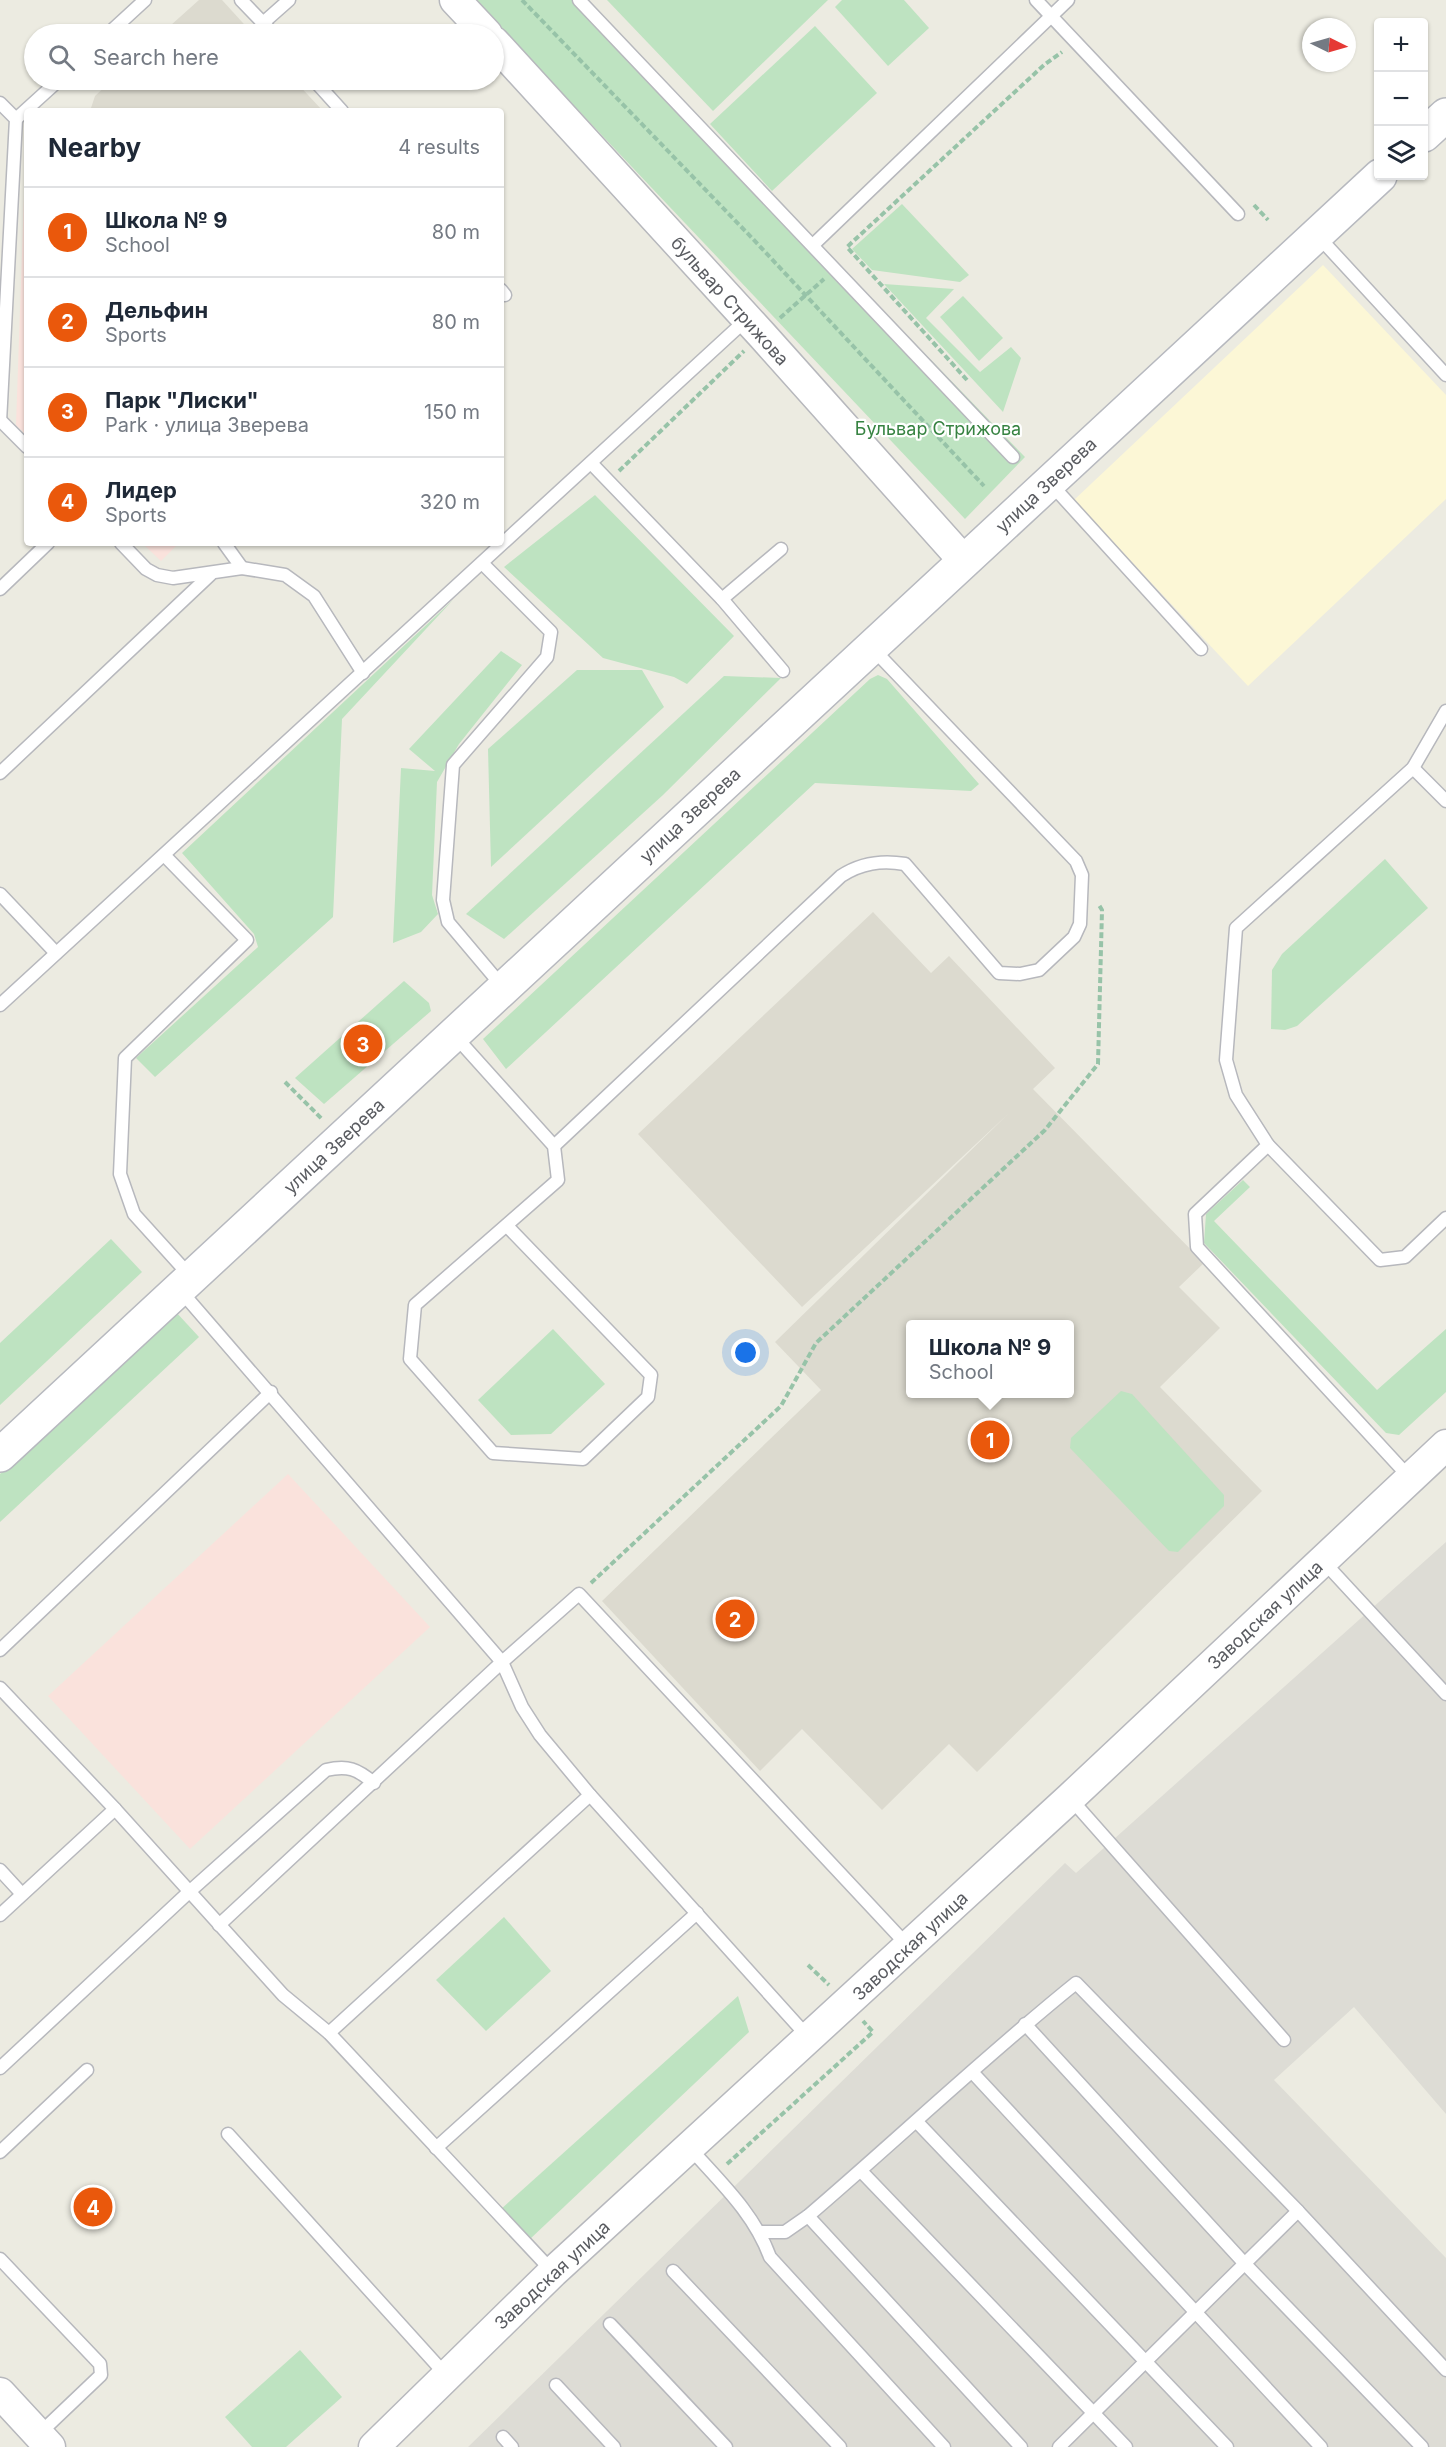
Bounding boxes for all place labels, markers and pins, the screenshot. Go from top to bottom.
pin: 3 [344,1022,382,1066]
pin: 1 [970,1418,1010,1462]
pin: 2 [716,1596,754,1642]
pin: 4 [74,2184,112,2230]

